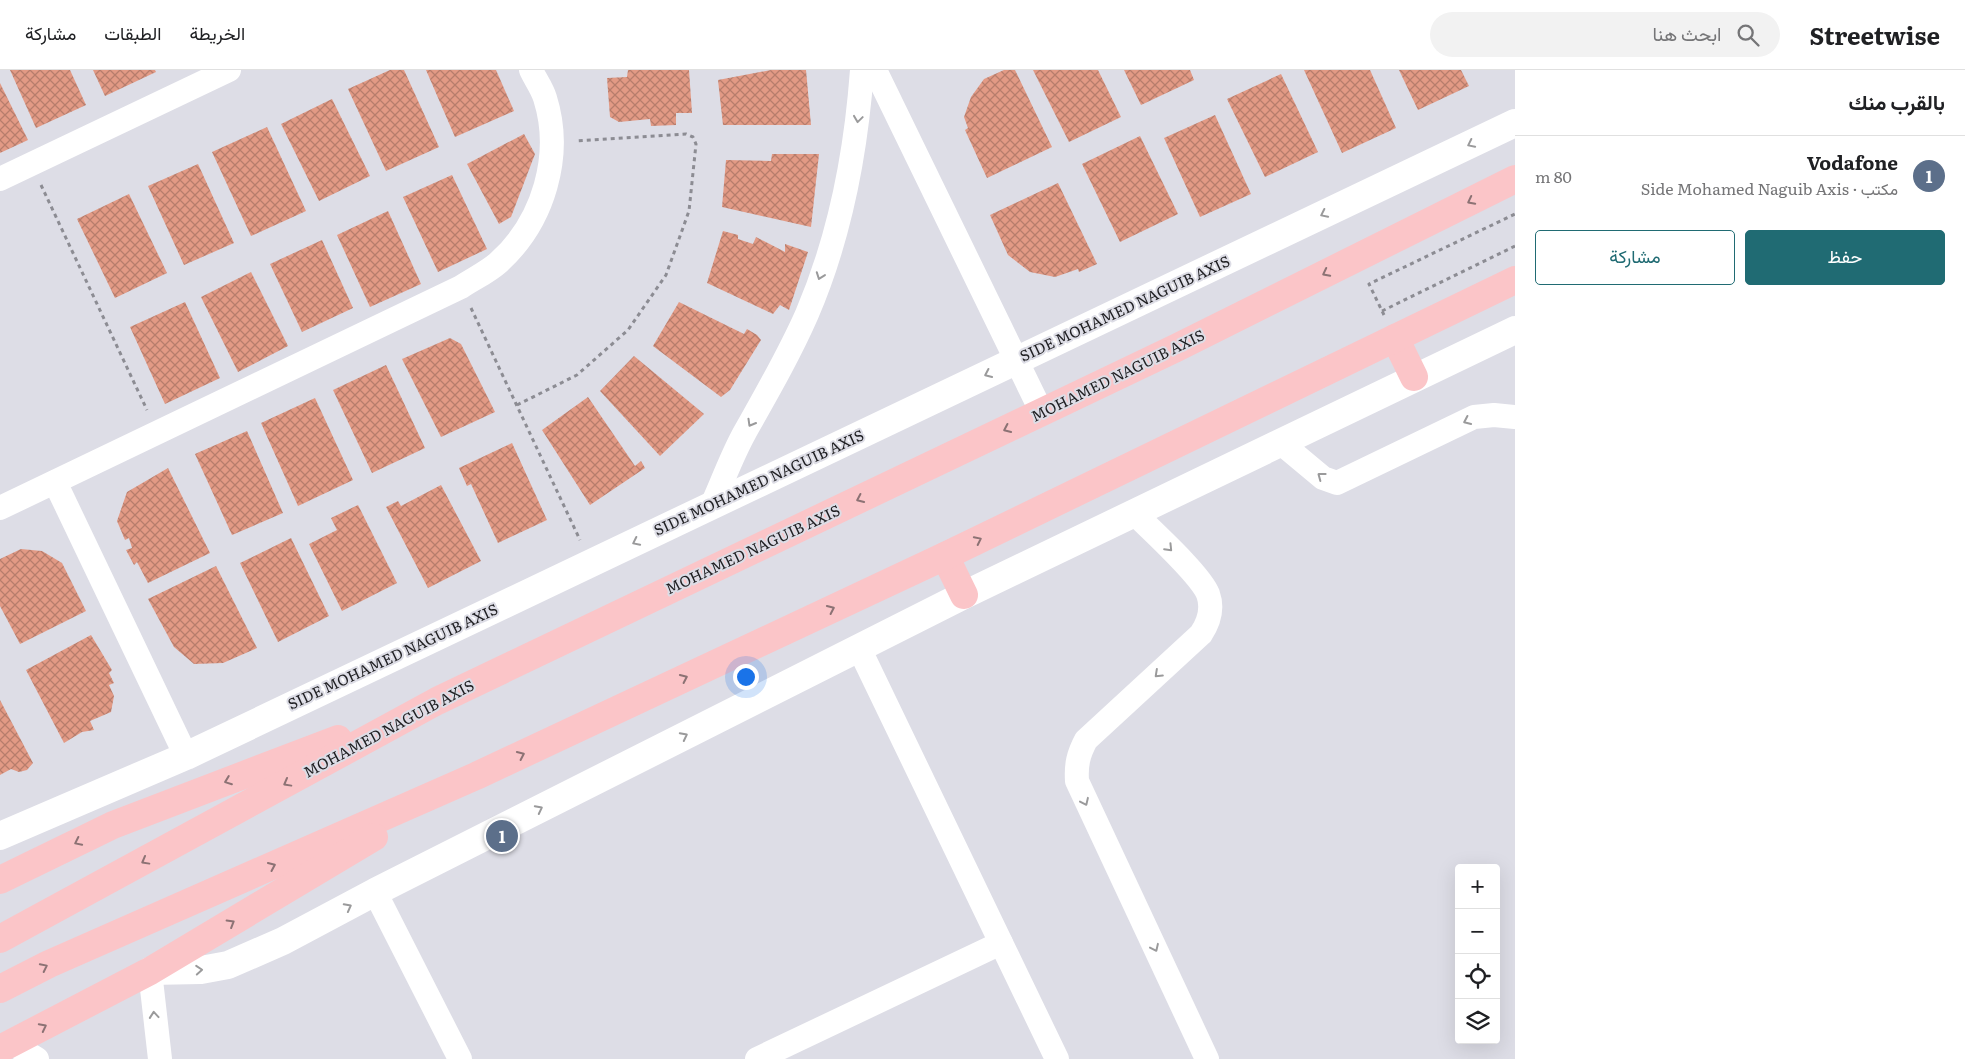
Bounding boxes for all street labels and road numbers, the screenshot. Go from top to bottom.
street label: SIDE MOHAMED NAGUIB AXIS [1015,249,1233,367]
street label: MOHAMED NAGUIB AXIS [1027,323,1208,427]
street label: SIDE MOHAMED NAGUIB AXIS [649,423,867,541]
street label: MOHAMED NAGUIB AXIS [661,498,844,599]
street label: SIDE MOHAMED NAGUIB AXIS [283,597,501,715]
street label: MOHAMED NAGUIB AXIS [299,673,478,783]

